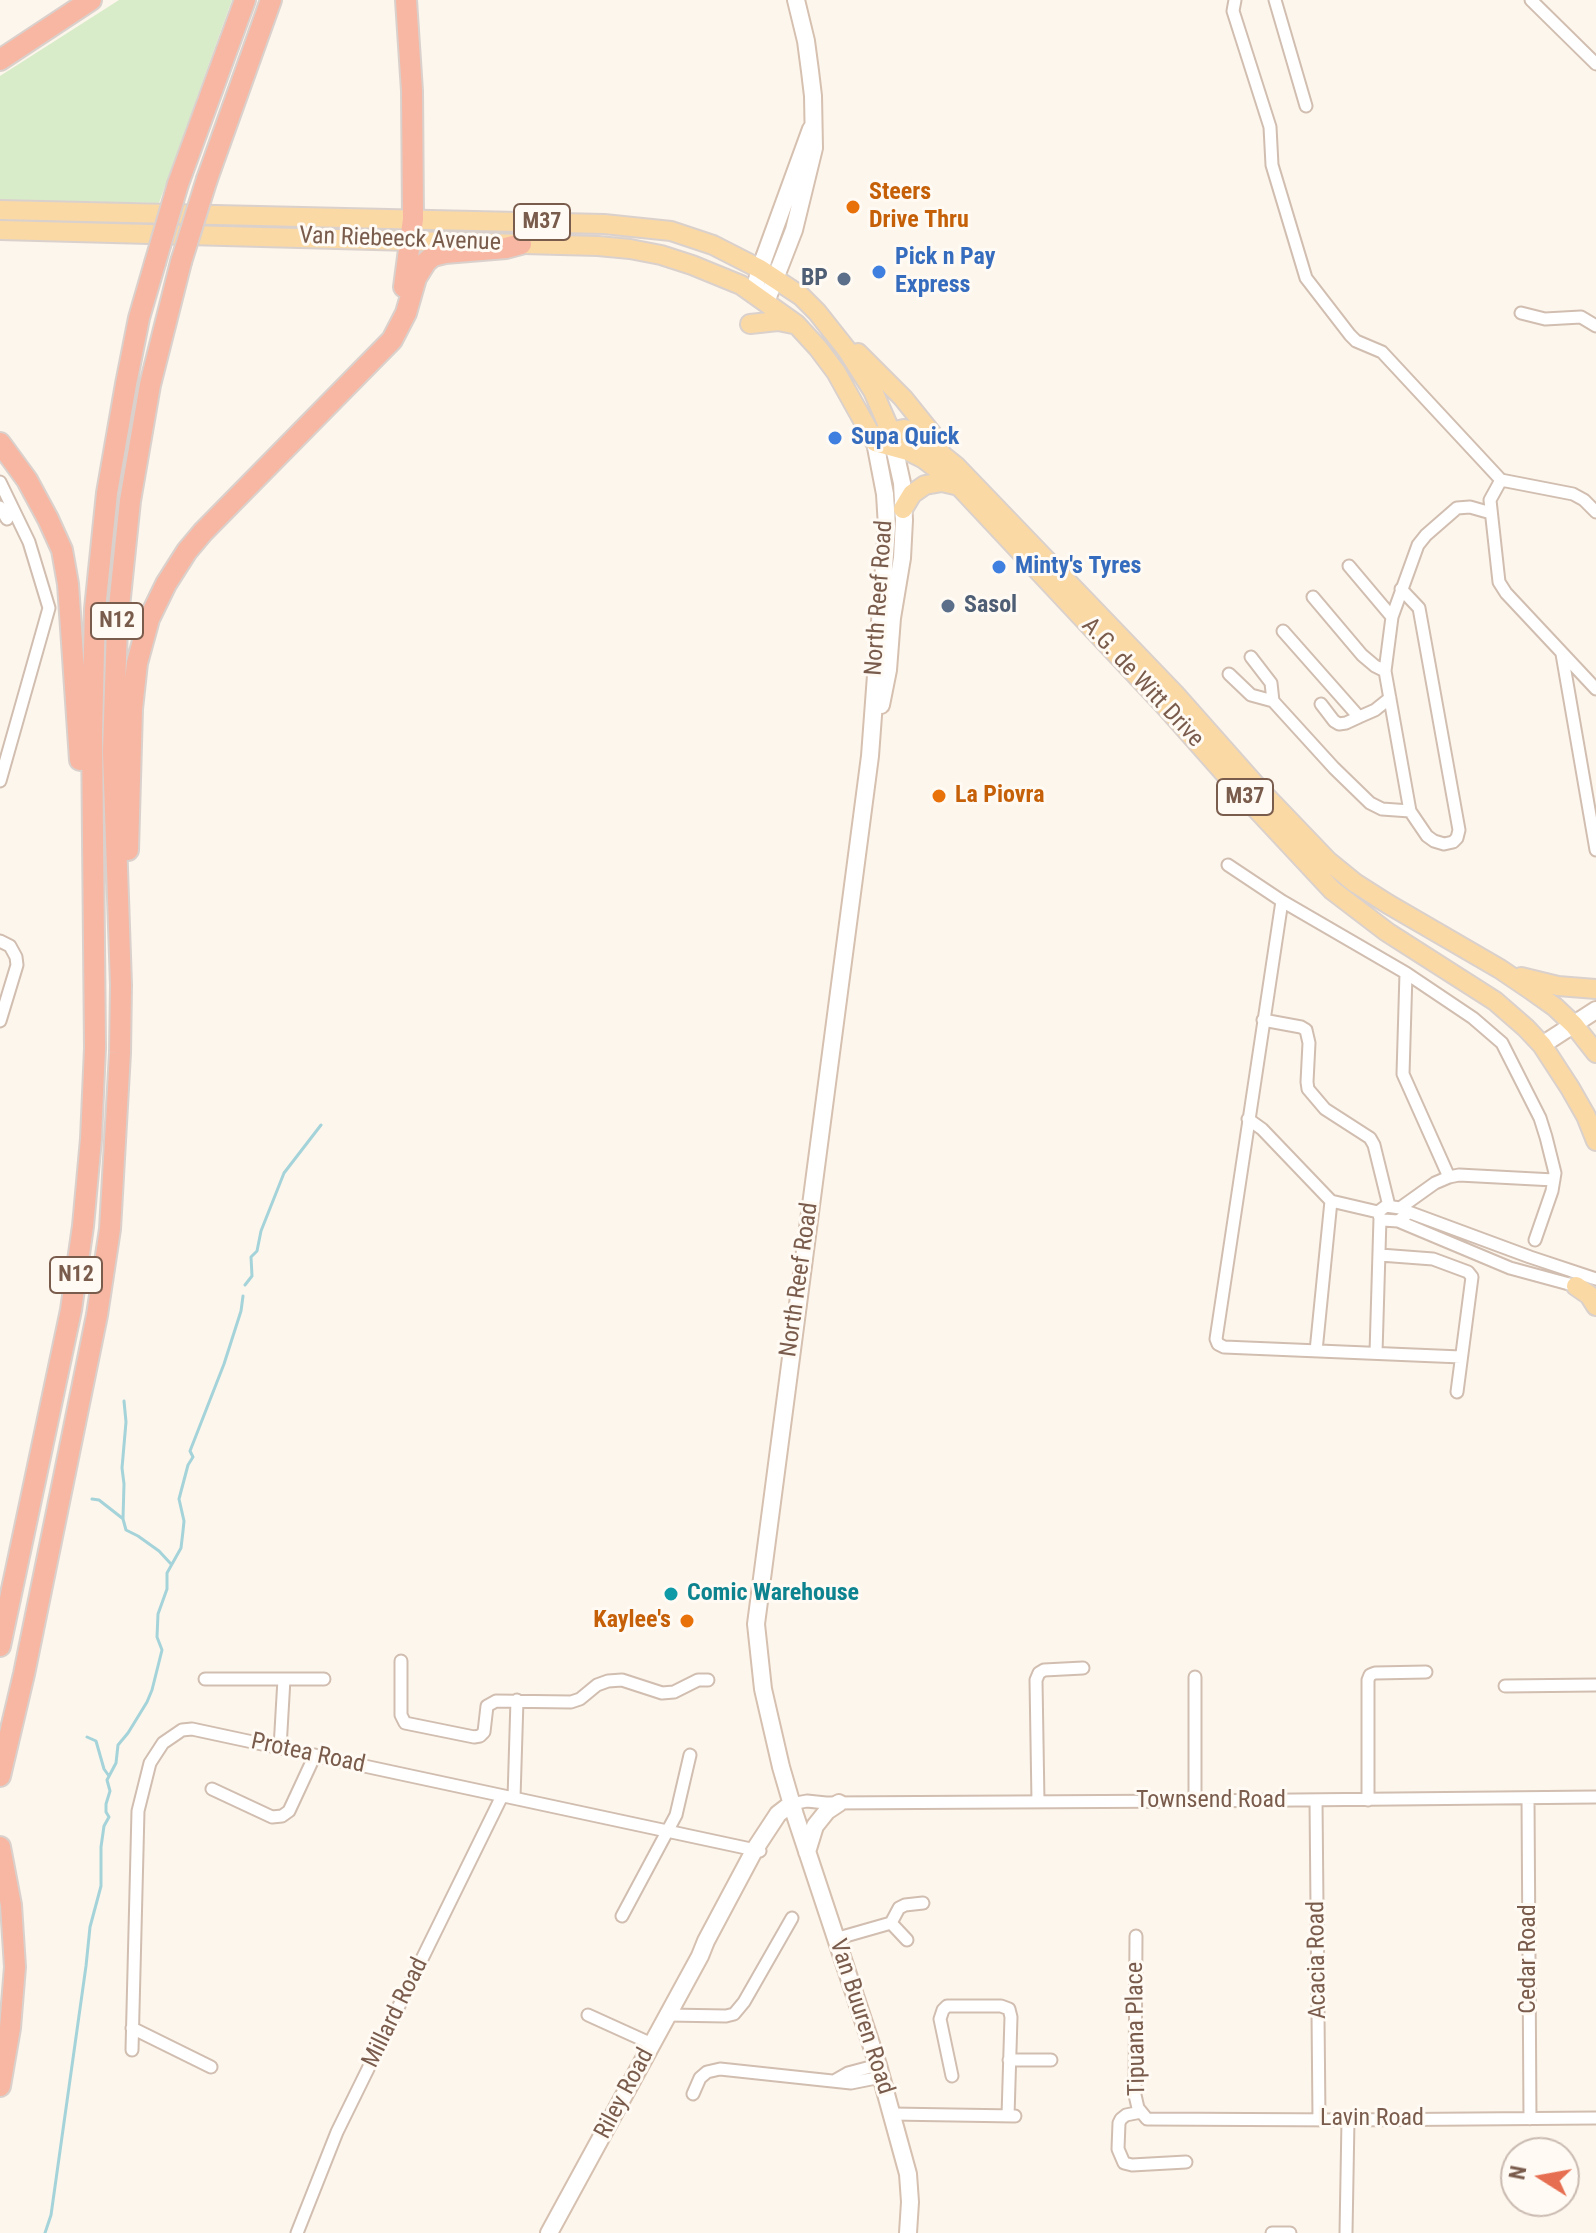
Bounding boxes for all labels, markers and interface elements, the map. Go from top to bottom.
place label: Steers Drive Thru [869,179,969,235]
marker: Steers Drive Thru [844,198,862,216]
road number: M37 [514,204,570,240]
street label: Van Riebeeck Avenue [299,222,501,258]
place label: Pick n Pay Express [895,244,995,300]
marker: Pick n Pay Express [870,263,888,281]
place label: BP [801,265,828,293]
marker: BP [835,270,853,288]
place label: Supa Quick [851,424,959,452]
marker: Supa Quick [826,429,844,447]
street label: North Reef Road [860,519,900,677]
place label: Minty's Tyres [1015,553,1141,581]
marker: Minty's Tyres [990,558,1008,576]
place label: Sasol [964,592,1017,620]
marker: Sasol [939,597,957,615]
road number: N12 [91,603,143,639]
street label: A.G. de Witt Drive [1075,612,1209,754]
road number: M37 [1217,779,1273,815]
place label: La Piovra [955,782,1044,810]
marker: La Piovra [930,787,948,805]
street label: North Reef Road [775,1201,825,1359]
road number: N12 [50,1257,102,1293]
place label: Comic Warehouse [687,1580,859,1608]
marker: Comic Warehouse [662,1585,680,1603]
place label: Kaylee's [593,1607,671,1635]
marker: Kaylee's [678,1612,696,1630]
street label: Protea Road [248,1728,368,1780]
street label: Townsend Road [1136,1787,1286,1815]
street label: Acacia Road [1303,1901,1333,2019]
street label: Cedar Road [1515,1904,1543,2014]
street label: Van Buuren Road [822,1936,900,2098]
street label: Millard Road [357,1953,435,2073]
street label: Tipuana Place [1121,1962,1153,2096]
street label: Riley Road [589,2044,661,2144]
street label: Lavin Road [1320,2105,1424,2133]
north arrow [1500,2137,1580,2217]
text: N [1504,2164,1531,2182]

